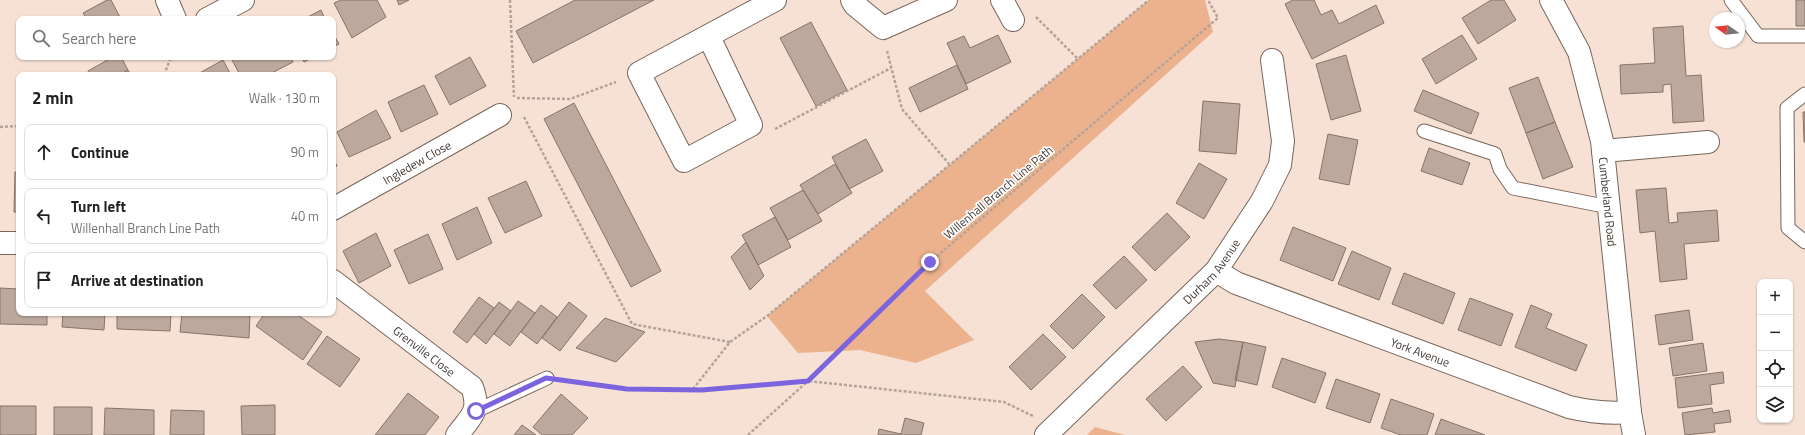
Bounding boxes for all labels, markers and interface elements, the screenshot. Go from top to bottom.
north arrow [1709,12,1745,48]
search box [16,16,336,60]
icon: search [30,27,52,49]
text: Search here [62,27,136,50]
text: 2 min [32,85,73,111]
text: Walk · 130 m [249,88,320,108]
street label: Ingledew Close [379,135,454,189]
icon: ahead [33,141,55,163]
text: Continue [71,141,129,164]
street label: Willenhall Branch Line Path [939,141,1057,243]
text: 90 m [291,142,319,162]
street label: Cumberland Road [1594,156,1622,247]
text: Turn left [71,195,126,218]
icon: left [33,205,55,227]
text: 40 m [291,206,319,226]
text: Willenhall Branch Line Path [71,218,220,238]
street label: Durham Avenue [1178,235,1244,308]
route end [921,253,939,271]
icon: arrive [33,269,55,291]
text: Arrive at destination [71,269,204,292]
map controls [1757,279,1793,423]
button: + [1757,279,1793,315]
button: − [1757,315,1793,351]
street label: Grenville Close [389,321,460,381]
street label: York Avenue [1388,332,1453,371]
button: locate [1757,351,1793,387]
button: layers [1757,387,1793,423]
route start [467,402,485,420]

